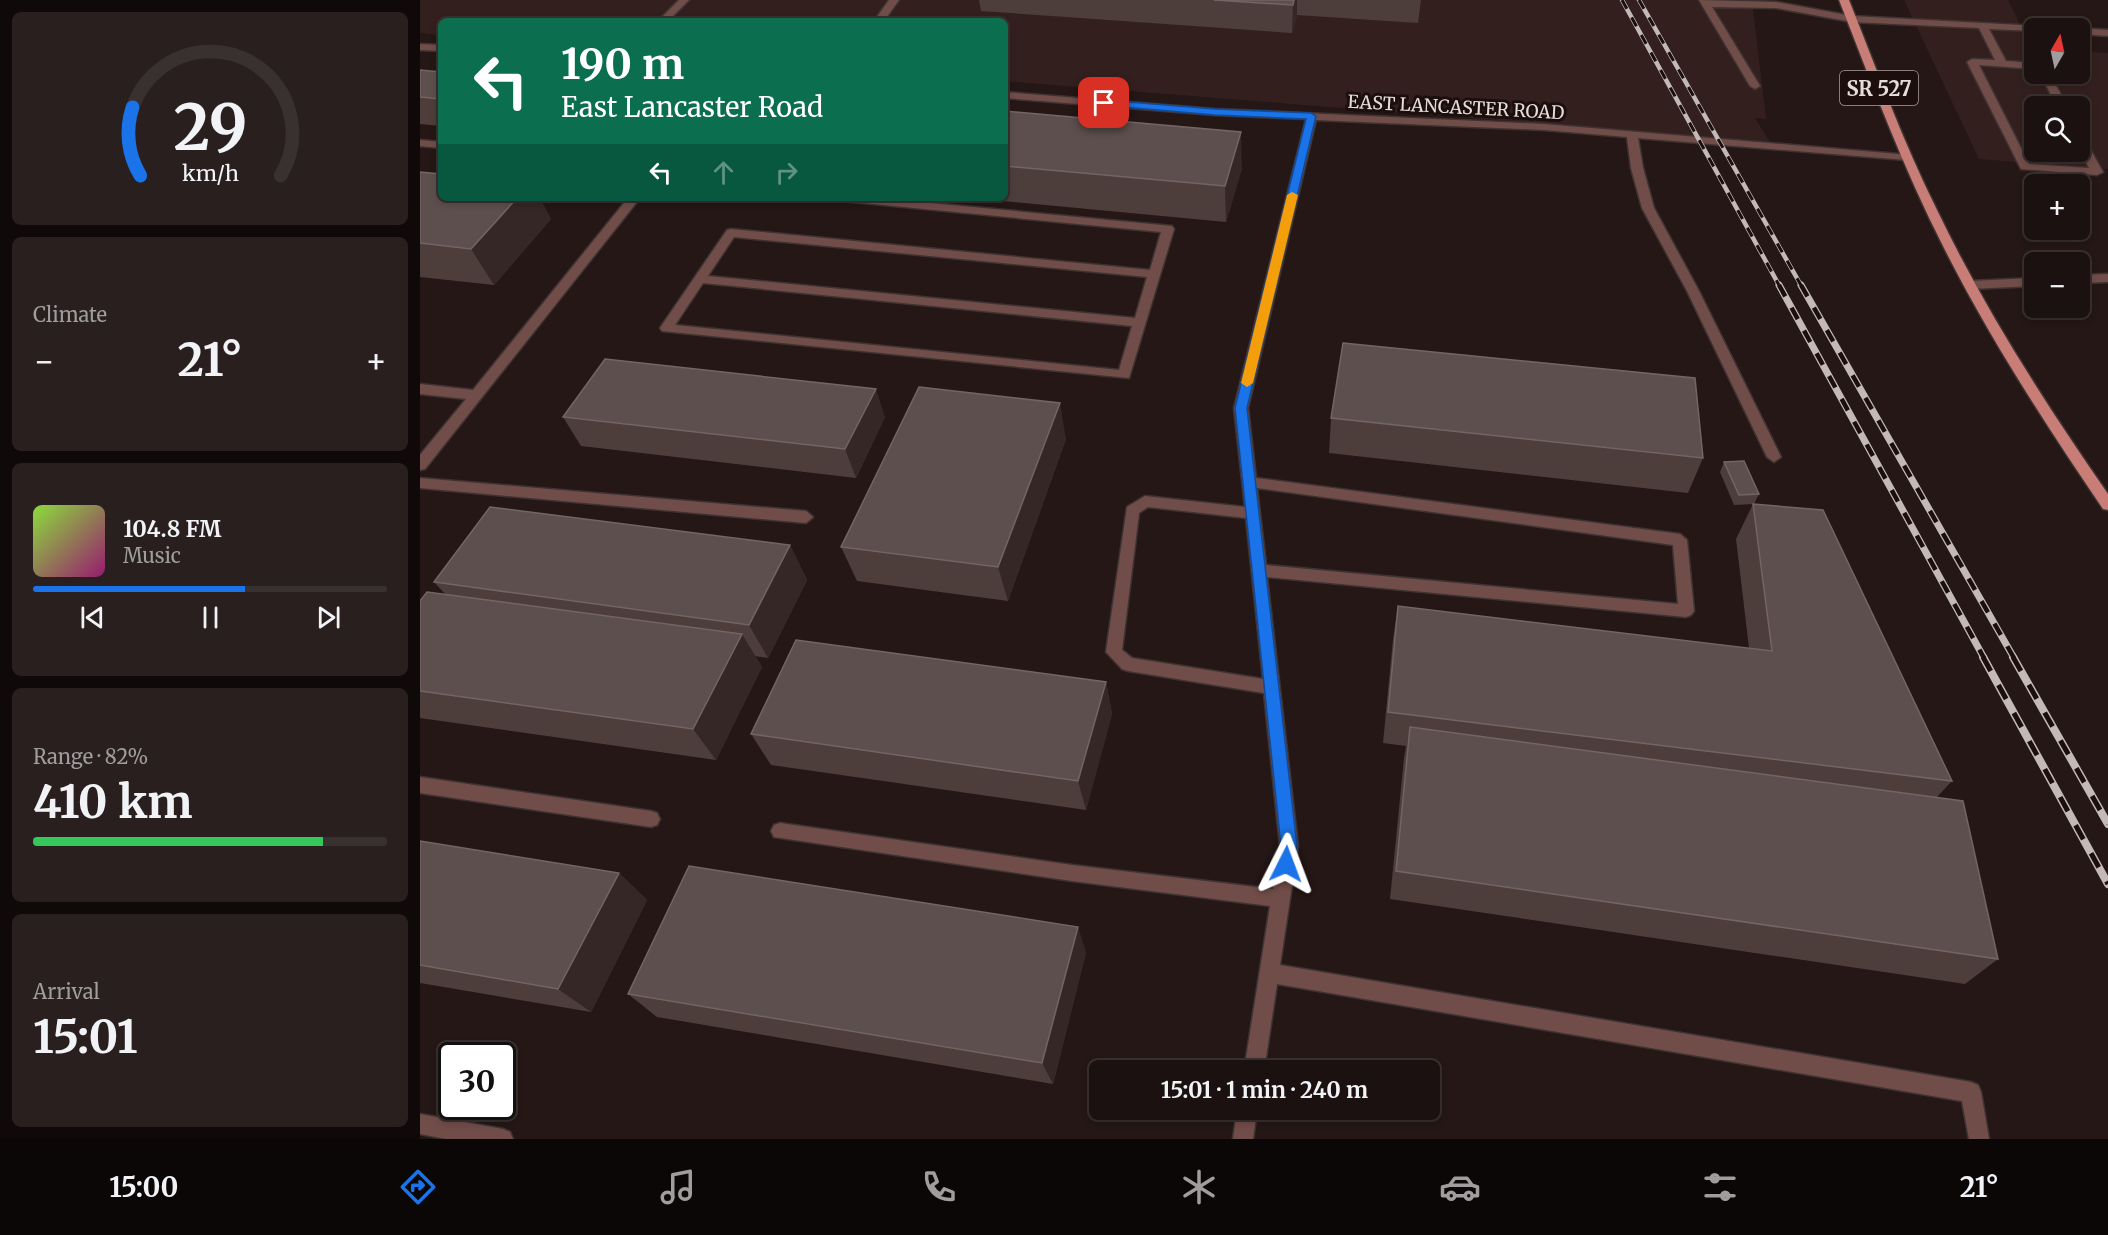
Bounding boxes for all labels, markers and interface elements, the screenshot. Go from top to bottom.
north arrow [2024,18,2090,84]
map controls [2024,18,2090,318]
text: 190 m [561,38,684,90]
icon: left [462,42,540,120]
road number: SR 527 [1840,71,1918,105]
pin [1078,77,1129,128]
icon: arrive [1087,86,1120,119]
text: 29 [173,89,247,167]
text: East Lancaster Road [561,90,823,124]
street label: EAST LANCASTER ROAD [1347,90,1565,124]
button: search [2024,96,2090,162]
icon: left [644,156,677,189]
icon: ahead [707,156,740,189]
icon: right [770,156,803,189]
text: km/h [182,160,238,187]
button: + [2024,174,2090,240]
button: − [2024,252,2090,318]
text: Climate [33,302,107,327]
text: 21° [177,332,243,388]
text: − [33,341,55,382]
text: + [365,341,387,382]
text: 104.8 FM [123,515,221,543]
text: Music [123,543,181,568]
icon: previous [76,601,109,634]
icon: pause [194,601,227,634]
icon: next [312,601,345,634]
text: Range · 82% [33,744,148,769]
text: 410 km [33,774,193,830]
position arrow [1254,832,1318,896]
text: Arrival [33,979,100,1004]
text: 15:01 [33,1009,137,1065]
speed limit sign: 30 [438,1042,516,1120]
text: 15:01 · 1 min · 240 m [1161,1076,1368,1104]
icon: directions [397,1166,439,1208]
icon: music [657,1166,699,1208]
icon: phone [918,1166,960,1208]
icon: climate [1178,1166,1220,1208]
icon: car [1439,1166,1481,1208]
icon: filters [1699,1166,1741,1208]
text: 15:00 [109,1170,178,1204]
text: 21° [1960,1170,1999,1204]

